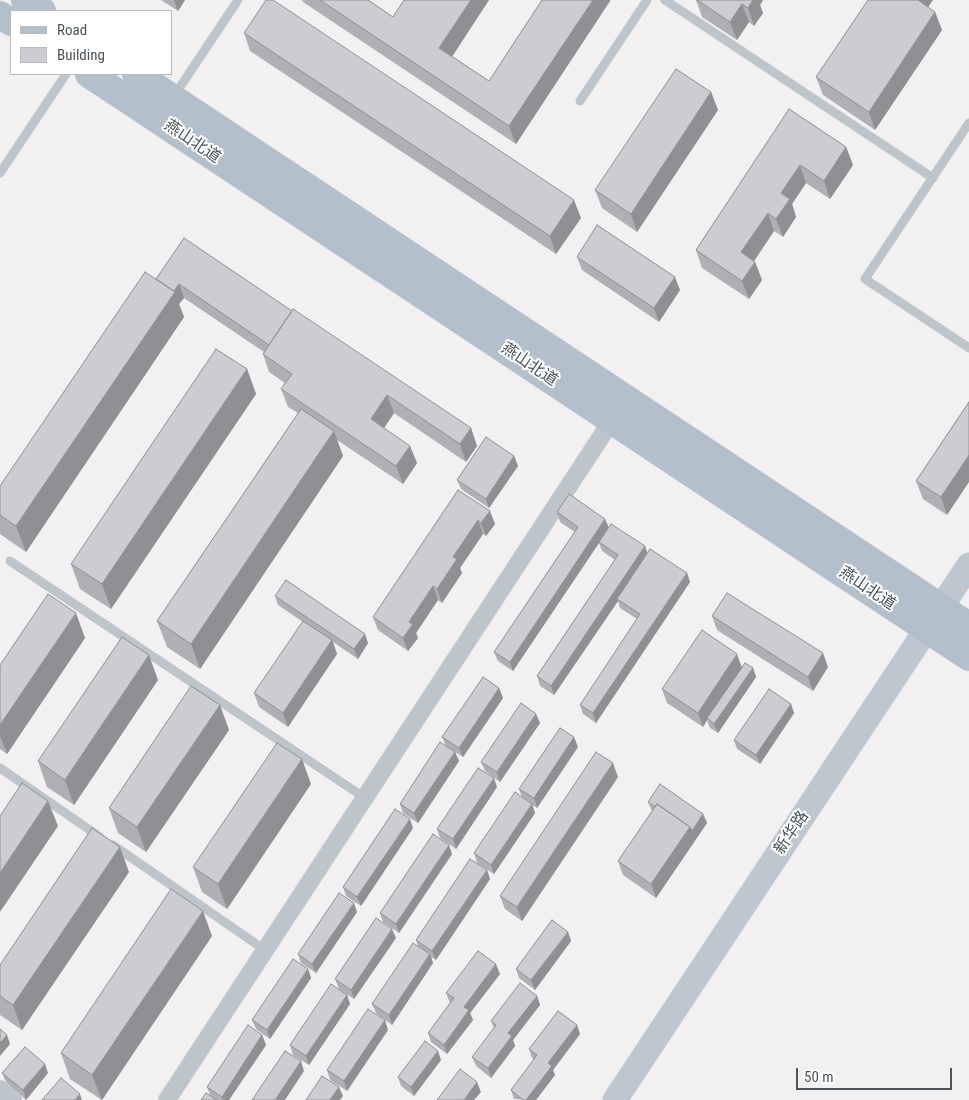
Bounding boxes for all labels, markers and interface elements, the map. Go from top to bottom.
legend [10,10,172,75]
text: Road [57,21,87,39]
text: Building [57,46,105,64]
street label: 燕山北道 [160,116,224,168]
street label: 燕山北道 [497,339,561,391]
street label: 燕山北道 [835,563,899,615]
street label: 新华路 [771,808,813,858]
scale bar [799,1058,955,1090]
text: 50 m [804,1068,834,1086]

